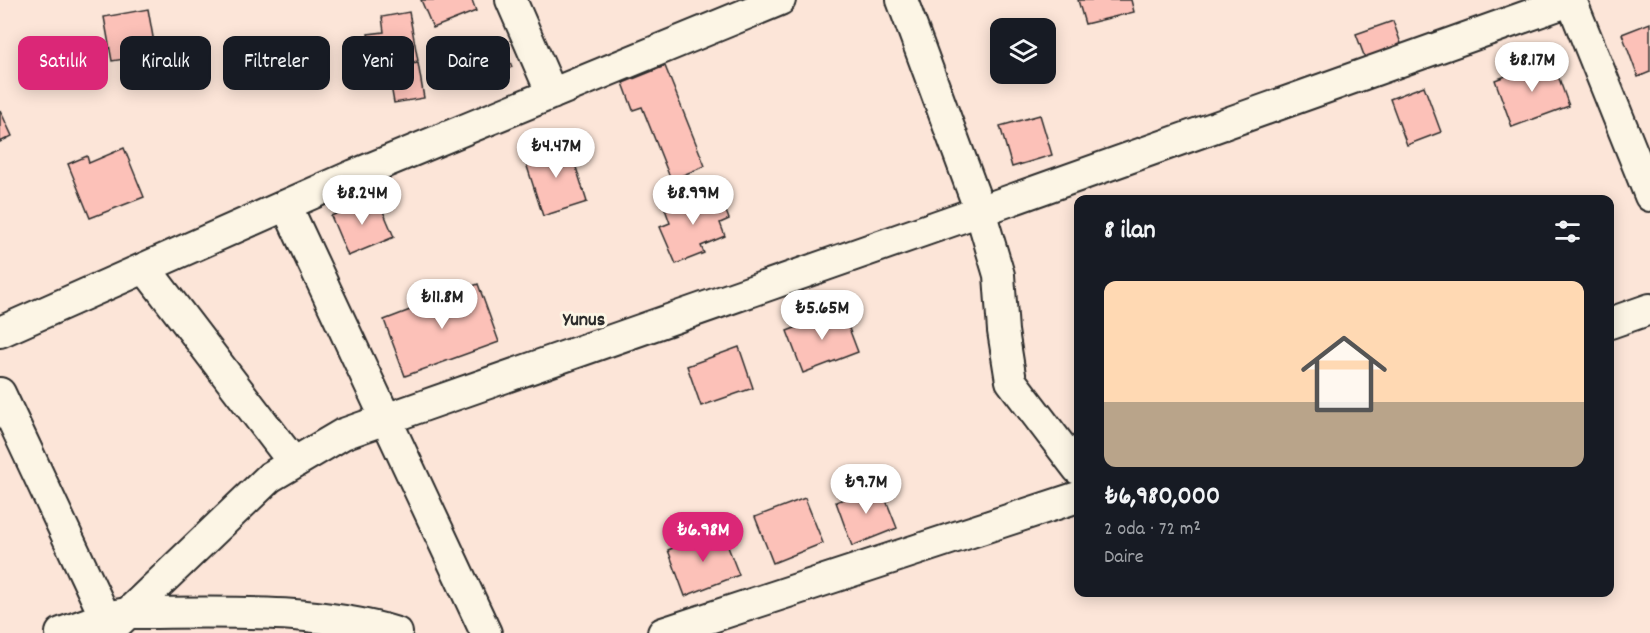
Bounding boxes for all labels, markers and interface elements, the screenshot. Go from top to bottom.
map controls [990,18,1056,84]
button: layers [990,18,1056,84]
chip: Satılık [18,36,108,90]
chip: Kiralık [120,36,211,90]
chip: Filtreler [223,36,330,90]
chip: Yeni [342,36,414,90]
chip: Daire [426,36,510,90]
pin: ₺8.17M [1483,42,1581,93]
text: ₺8.17M [1509,47,1555,75]
pin: ₺4.47M [507,128,605,179]
text: ₺4.47M [531,133,581,161]
pin: ₺8.24M [313,175,411,226]
pin: ₺8.99M [644,175,742,226]
text: ₺8.24M [336,180,388,208]
text: ₺8.99M [667,180,719,208]
text: 8 ilan [1104,213,1156,250]
icon: filters [1551,215,1584,248]
pin: ₺11.8M [393,279,491,330]
text: ₺11.8M [421,284,463,312]
pin: ₺5.65M [773,290,871,341]
text: ₺5.65M [795,295,849,323]
district label: Yunus [562,307,605,335]
icon: home [1290,320,1398,428]
pin: ₺9.7M [824,464,908,515]
text: ₺9.7M [845,469,888,497]
text: ₺6,980,000 [1104,479,1220,516]
pin: ₺6.98M [654,512,752,563]
text: 2 oda · 72 m² [1104,516,1201,544]
text: ₺6.98M [676,517,730,545]
text: Daire [1104,544,1144,572]

